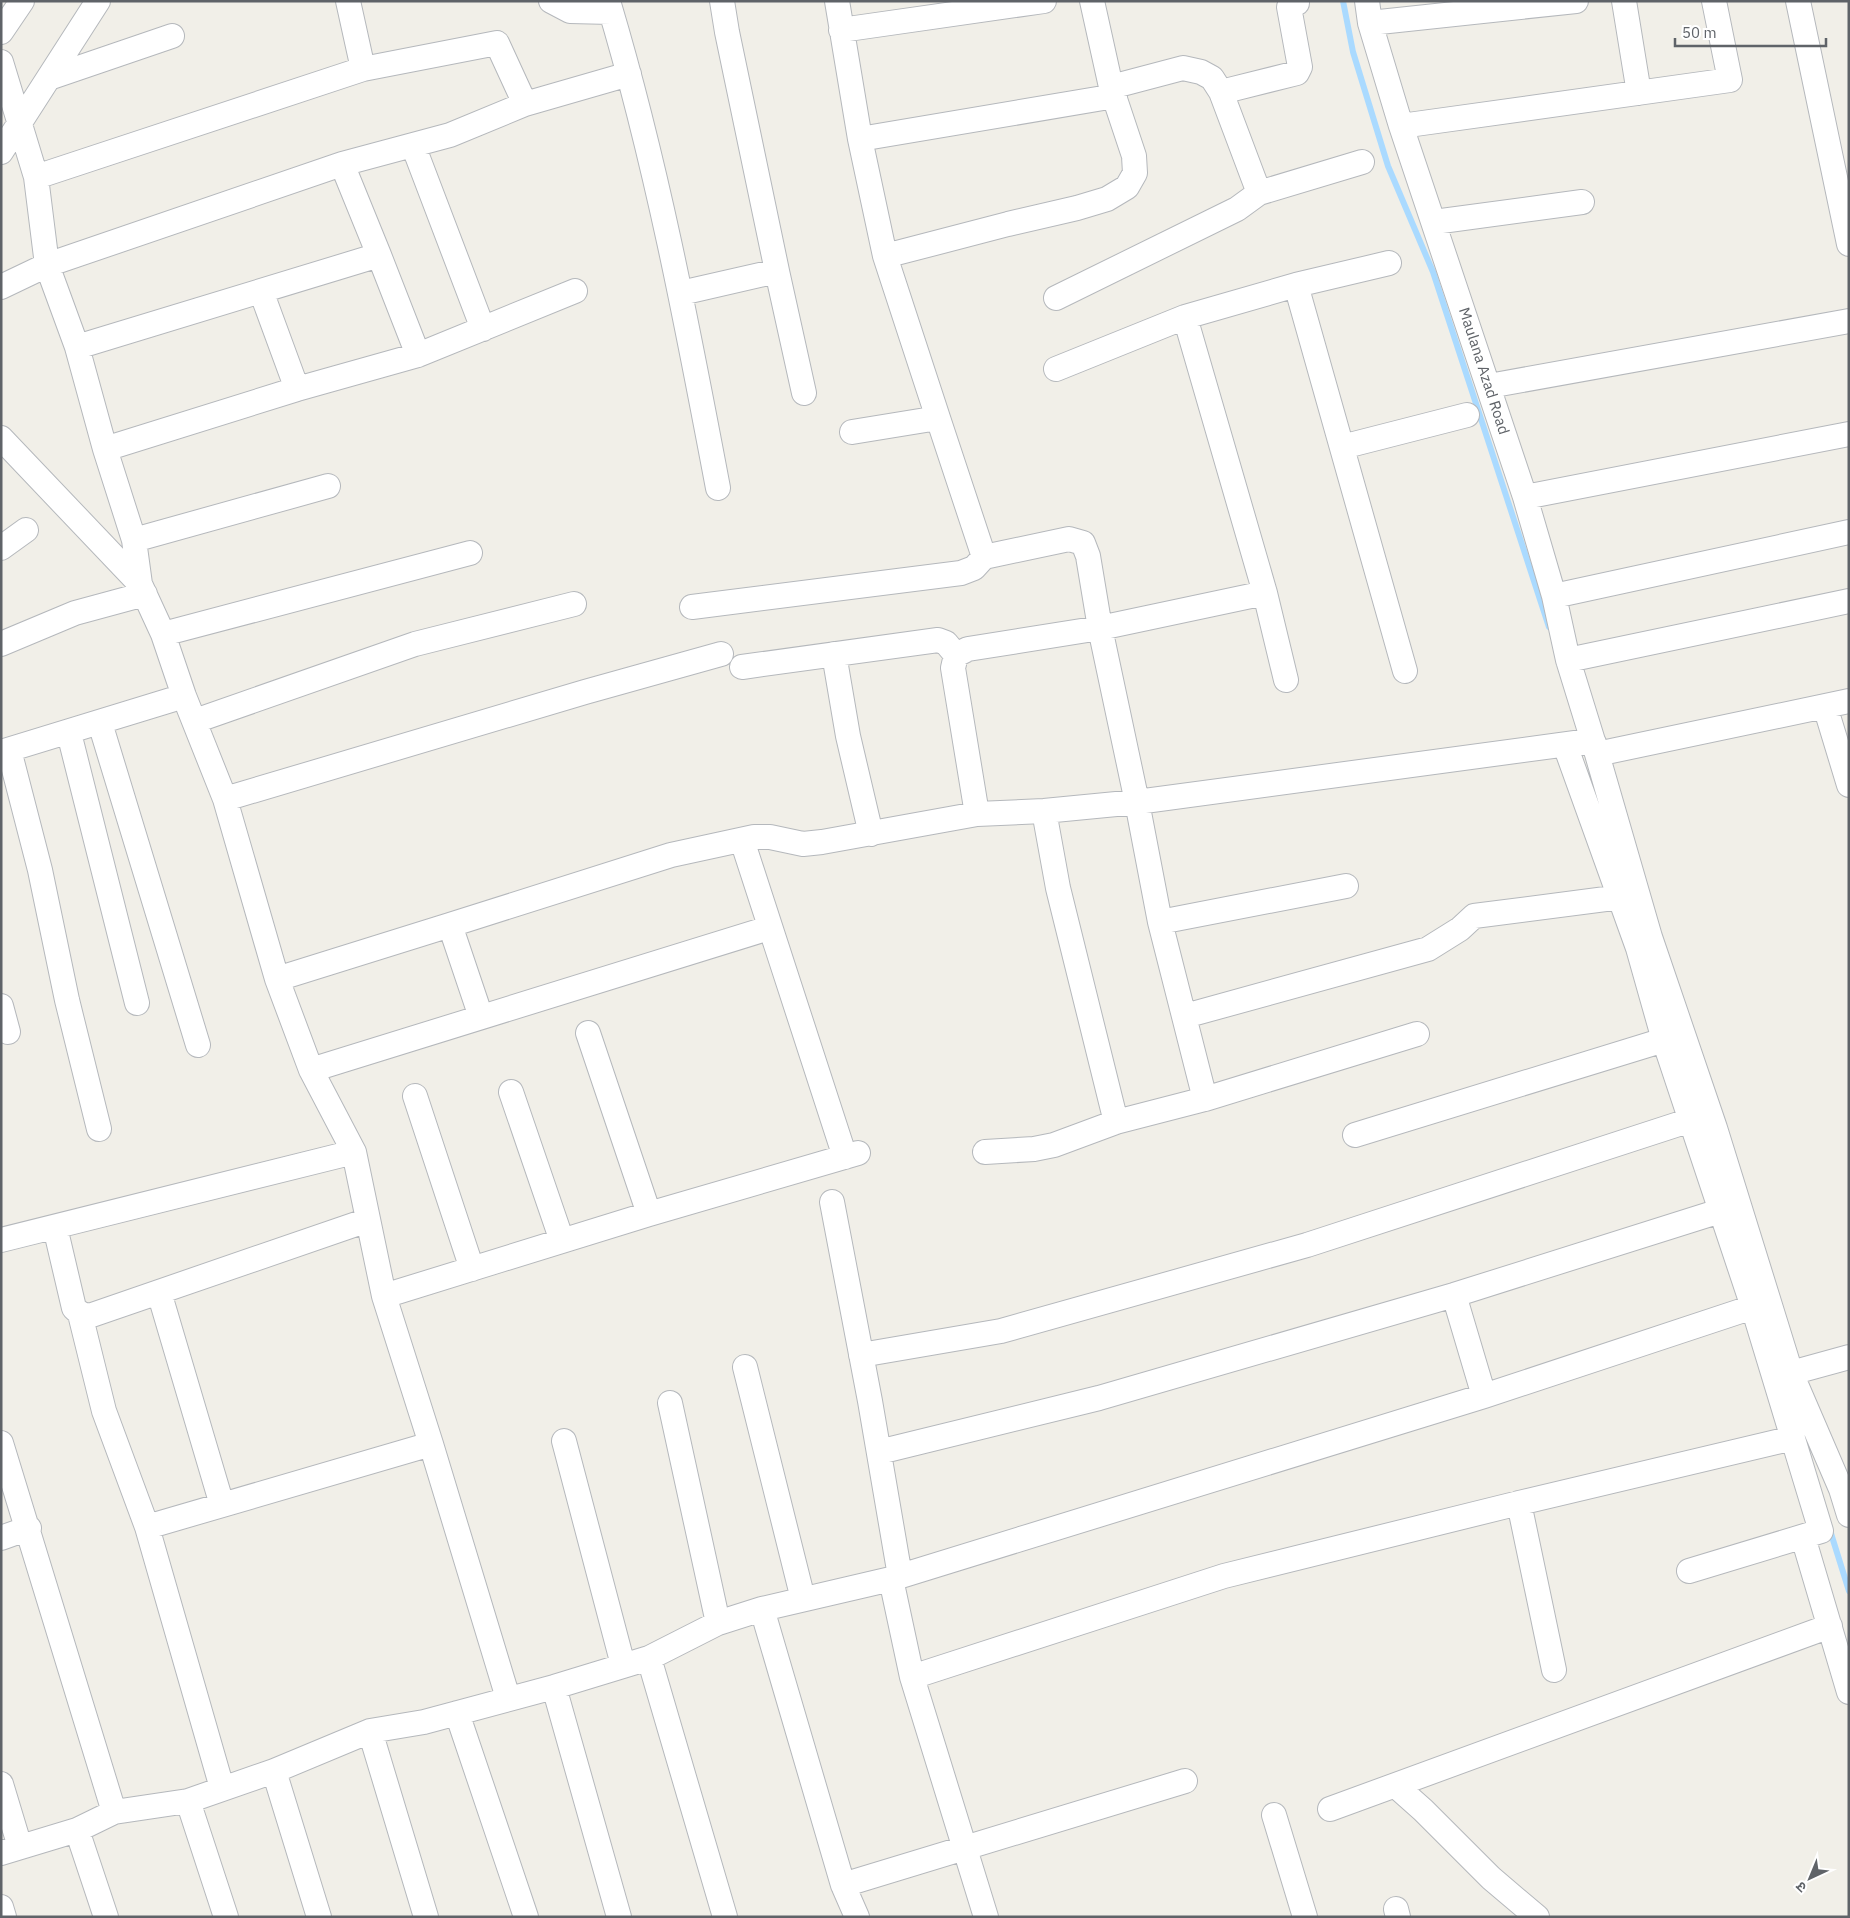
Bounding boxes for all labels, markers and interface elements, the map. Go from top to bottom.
scale bar [1675,15,1826,47]
text: 50 m [1682,23,1717,42]
street label: Maulana Azad Road [1455,305,1514,437]
north arrow [1785,1853,1835,1903]
text: उ [1791,1877,1810,1897]

